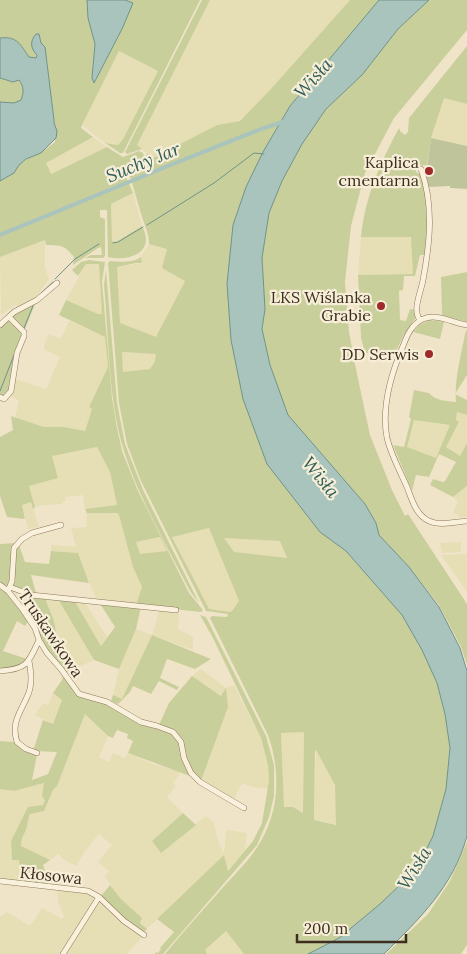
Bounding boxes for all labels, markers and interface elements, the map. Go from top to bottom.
water label: Wisła [289,53,337,103]
water label: Suchy Jar [103,136,184,187]
place label: Kaplica cmentarna [339,152,419,190]
marker: Kaplica cmentarna [423,165,435,177]
place label: LKS Wiślanka Grabie [271,287,371,325]
marker: LKS Wiślanka Grabie [375,300,387,312]
place label: DD Serwis [342,344,419,364]
marker: DD Serwis [423,348,435,360]
water label: Wisła [297,452,345,502]
street label: Truskawkowa [14,585,88,681]
water label: Wisła [392,842,436,894]
street label: Kłosowa [19,862,83,888]
scale bar [297,912,406,944]
text: 200 m [304,919,348,938]

